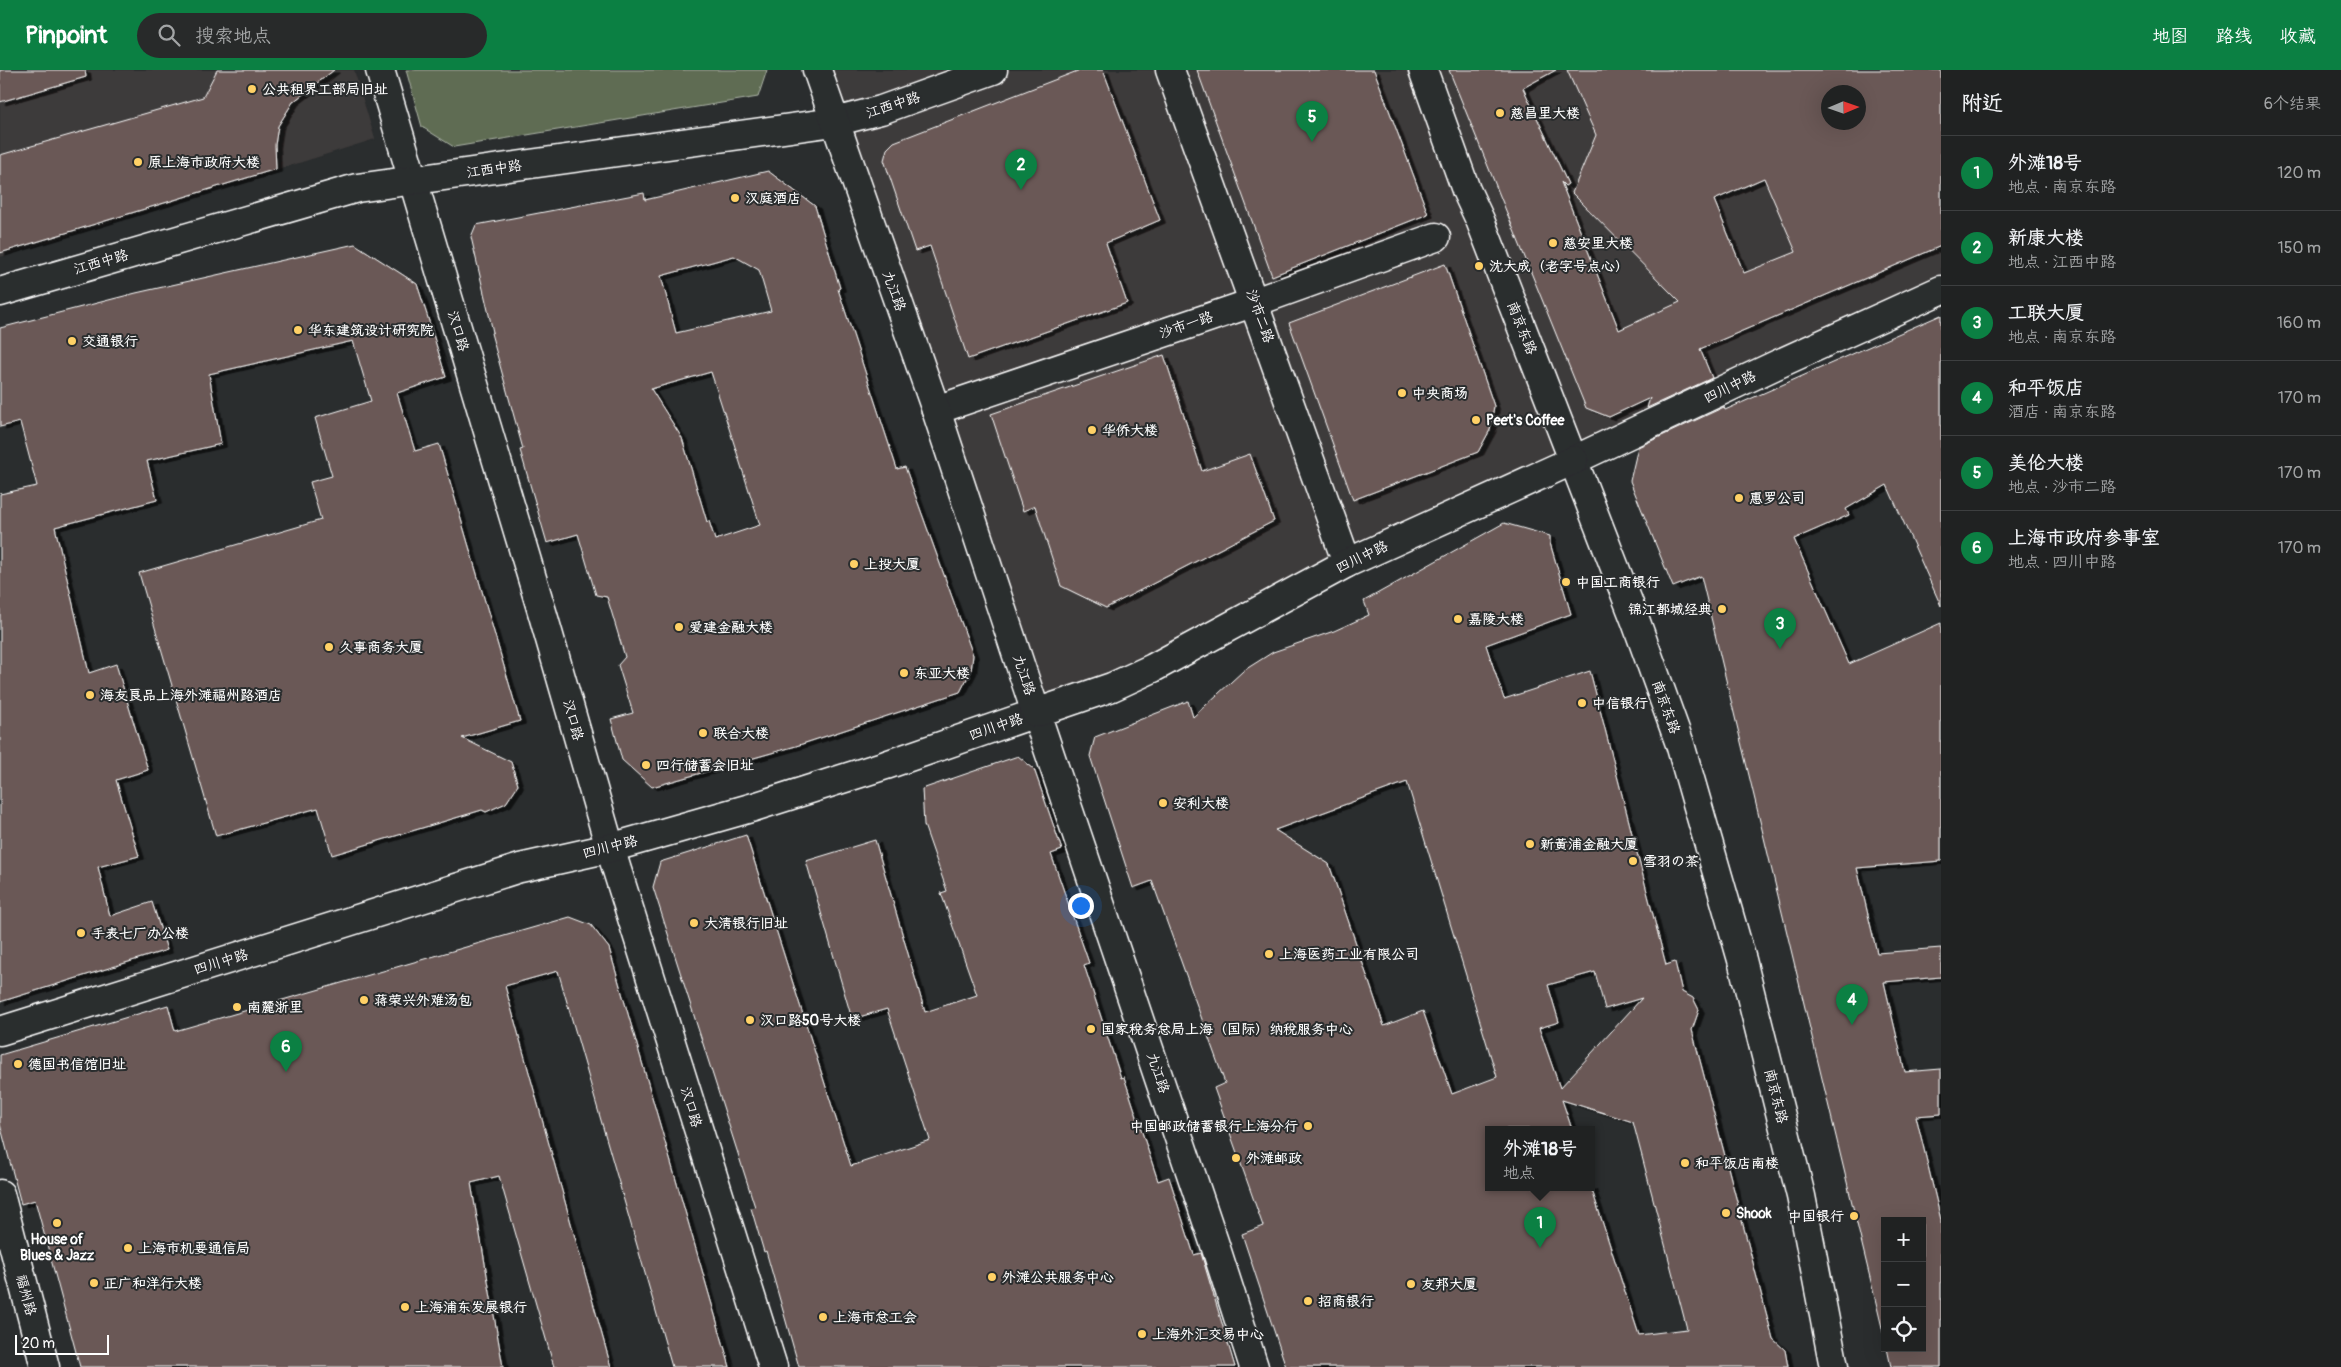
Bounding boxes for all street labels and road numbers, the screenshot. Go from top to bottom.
street label: 江西中路 [864,88,922,122]
street label: 江西中路 [465,157,523,181]
street label: 江西中路 [72,246,130,278]
street label: 九江路 [879,268,909,314]
street label: 沙市二路 [1242,287,1278,345]
street label: 南京东路 [1504,299,1540,357]
street label: 汉口路 [444,308,472,354]
street label: 沙市一路 [1157,308,1215,342]
street label: 四川中路 [1701,367,1759,407]
street label: 四川中路 [1333,537,1391,577]
street label: 九江路 [1009,652,1039,698]
street label: 南京东路 [1648,678,1684,736]
street label: 汉口路 [559,697,587,743]
street label: 四川中路 [967,710,1025,744]
street label: 四川中路 [581,832,639,862]
street label: 四川中路 [192,946,250,978]
street label: 九江路 [1143,1050,1173,1096]
street label: 南京东路 [1761,1067,1791,1125]
street label: 汉口路 [677,1084,705,1130]
street label: 福州路 [12,1273,40,1317]

